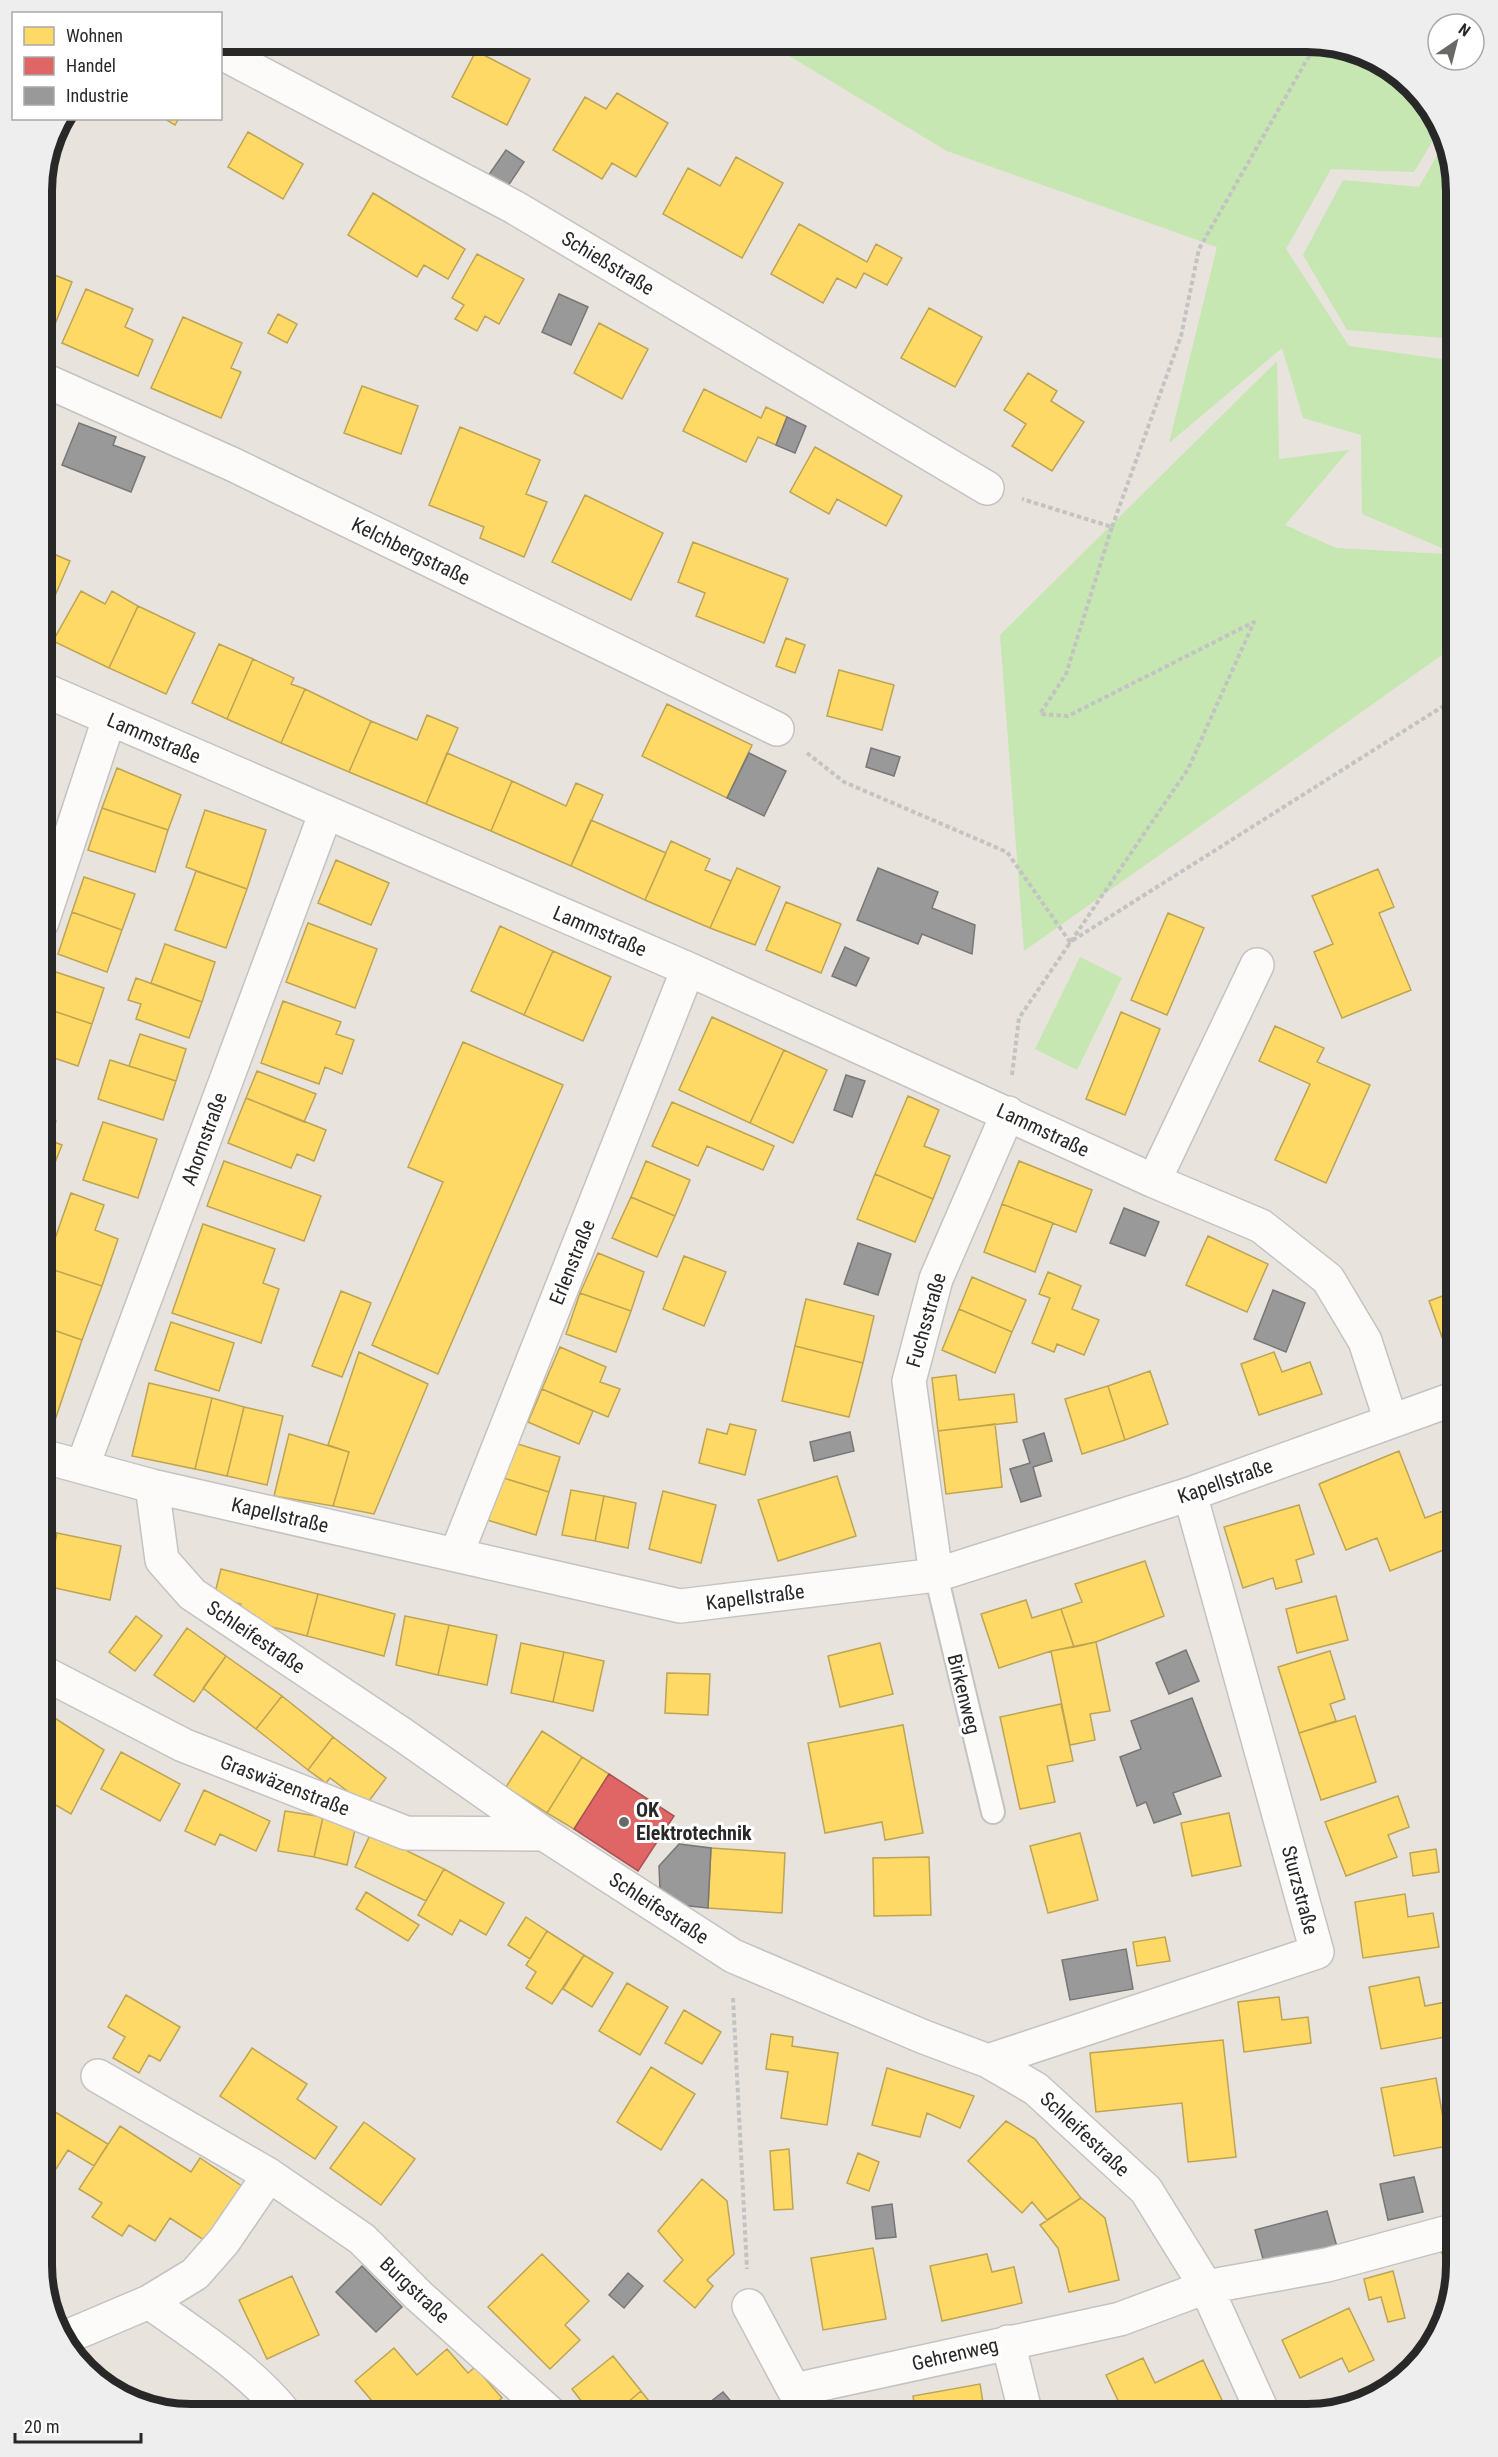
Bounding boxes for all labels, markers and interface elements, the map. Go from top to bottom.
legend [12,12,222,120]
north arrow [1426,12,1486,72]
text: N [1455,20,1474,41]
text: Wohnen [66,25,123,46]
text: Handel [66,55,116,76]
text: Industrie [66,85,128,106]
street label: Schießstraße [557,226,659,300]
street label: Kelchbergstraße [348,512,474,590]
street label: Lammstraße [104,708,204,768]
street label: Lammstraße [550,901,650,961]
street label: Ahornstraße [176,1089,232,1189]
street label: Lammstraße [993,1098,1093,1162]
street label: Erlenstraße [544,1216,600,1308]
street label: Fuchsstraße [901,1270,951,1370]
street label: Kapellstraße [1174,1454,1276,1508]
street label: Kapellstraße [229,1492,331,1538]
street label: Kapellstraße [704,1579,806,1615]
street label: Schleifestraße [202,1595,310,1679]
street label: Birkenweg [942,1651,986,1737]
street label: Graswäzenstraße [217,1749,353,1821]
place label: OK Elektrotechnik [636,1798,752,1845]
marker: OK Elektrotechnik [617,1815,631,1829]
street label: Sturzstraße [1277,1843,1323,1937]
street label: Schleifestraße [605,1867,713,1949]
street label: Schleifestraße [1035,2087,1135,2181]
street label: Burgstraße [375,2252,455,2328]
street label: Gehrenweg [909,2332,1001,2376]
scale bar [15,2406,141,2444]
text: 20 m [24,2416,59,2437]

